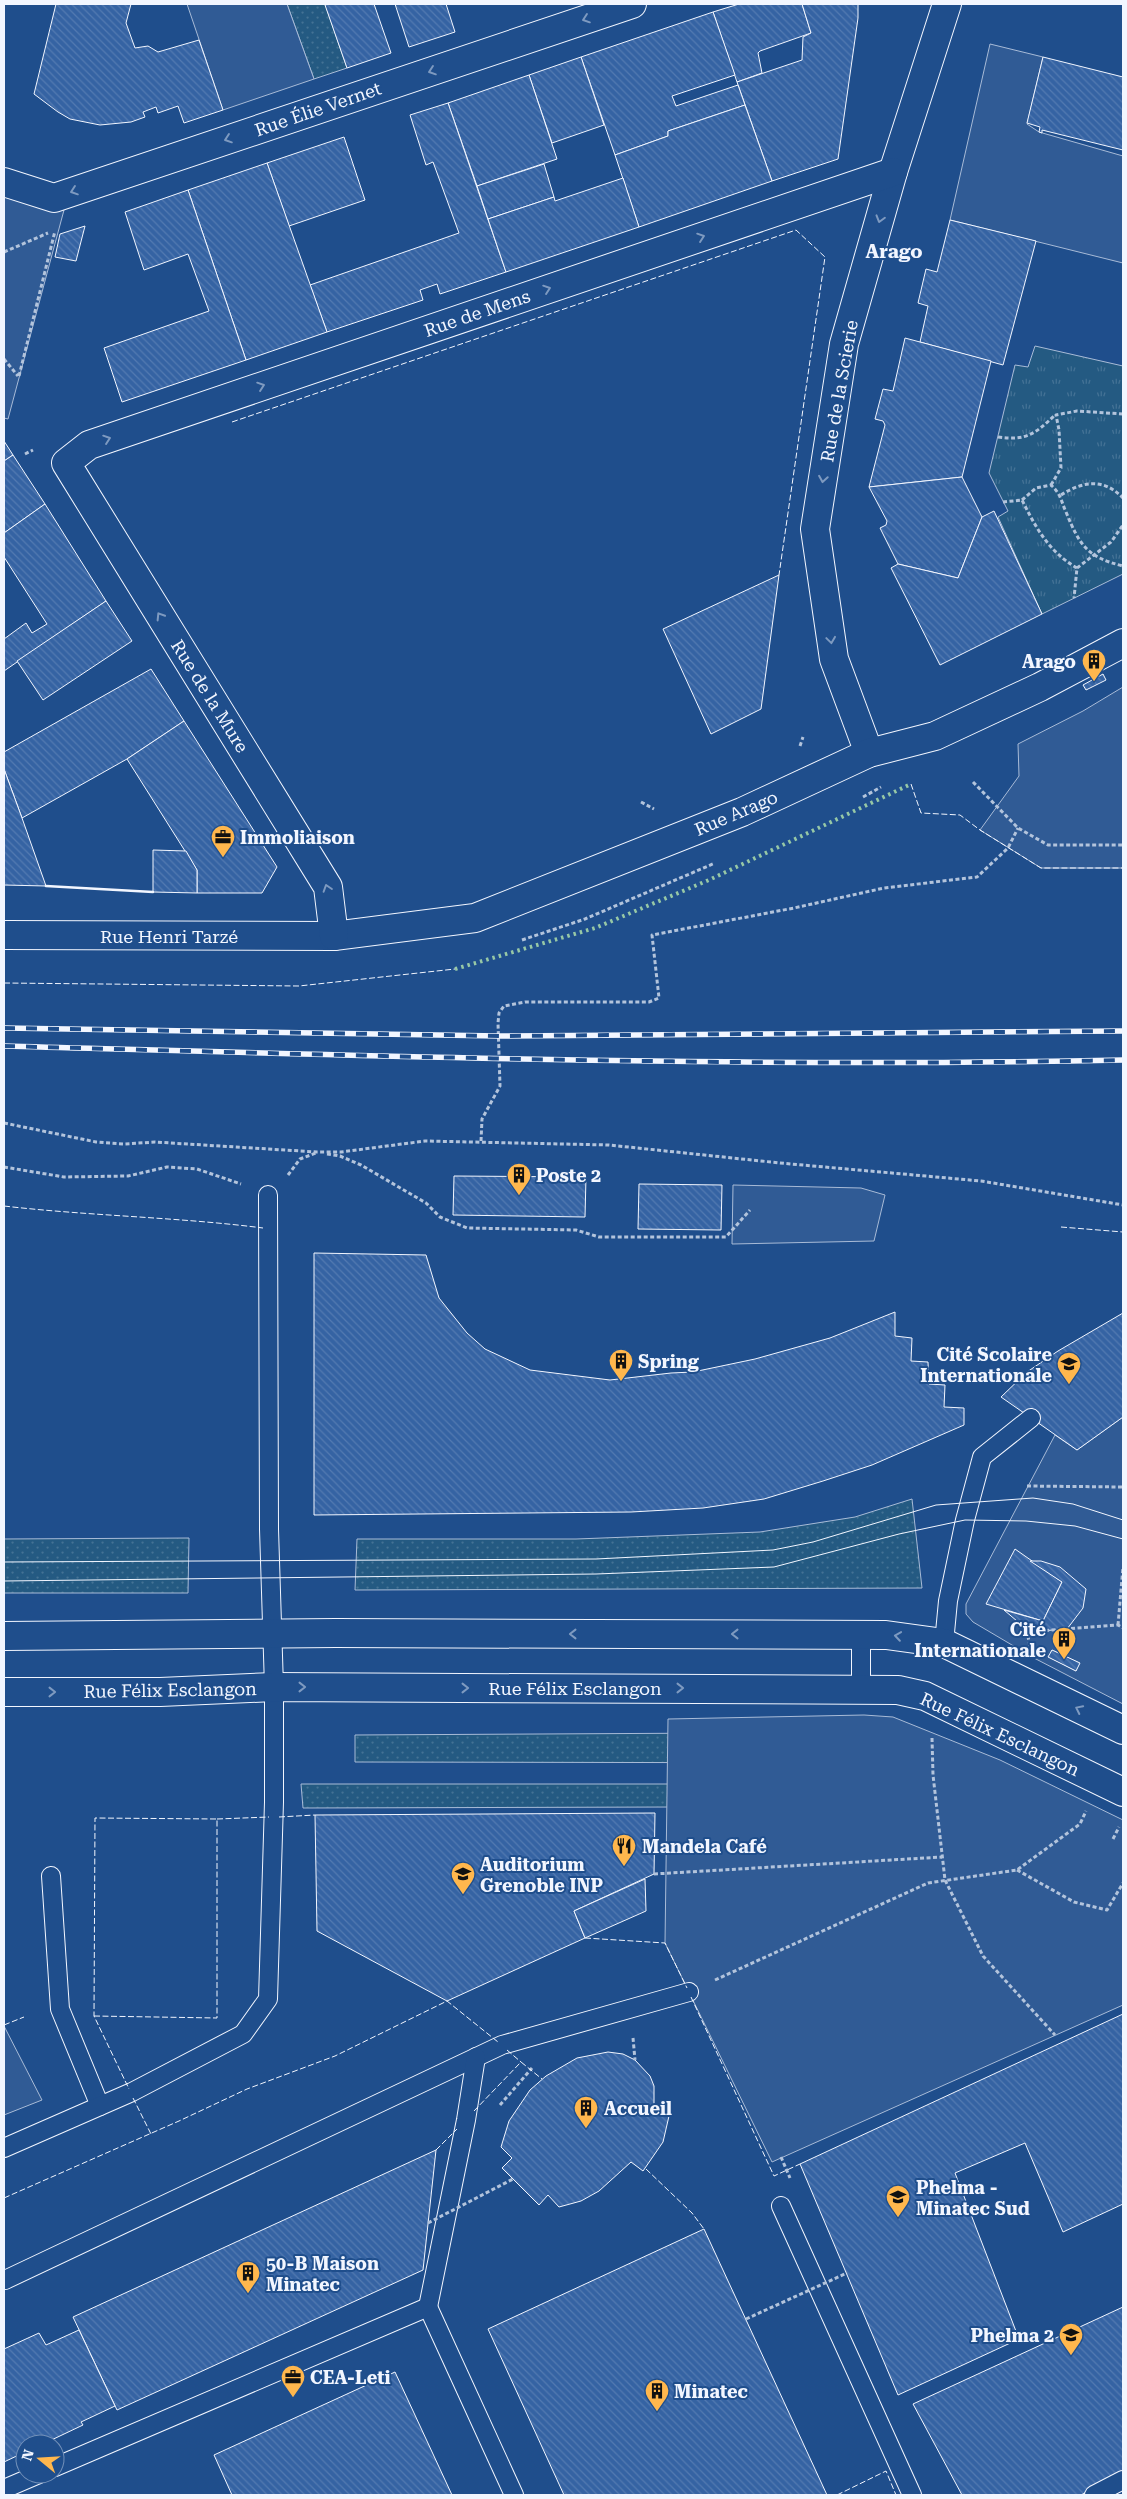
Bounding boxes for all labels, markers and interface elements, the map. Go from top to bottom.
one-way arrow [582,13,591,23]
one-way arrow [428,65,437,75]
street label: Rue Élie Vernet [252,77,384,140]
one-way arrow [224,134,233,144]
one-way arrow [70,185,79,195]
one-way arrow [875,214,886,223]
one-way arrow [696,233,705,243]
district label: Arago [865,240,923,263]
street label: Rue de Mens [421,285,533,341]
one-way arrow [542,285,551,295]
street label: Rue de la Scierie [816,318,862,464]
one-way arrow [256,382,264,392]
one-way arrow [102,435,111,445]
one-way arrow [818,475,828,484]
one-way arrow [157,612,166,621]
street label: Rue de la Mure [167,636,253,756]
one-way arrow [825,636,836,644]
building icon: Arago [1081,648,1107,682]
place label: Arago [1022,651,1076,672]
street label: Rue Arago [691,786,781,840]
office icon: Immoliaison [210,824,236,858]
place label: Immoliaison [240,827,355,848]
one-way arrow [322,884,332,893]
street label: Rue Henri Tarzé [100,926,238,947]
building icon: Poste 2 [506,1162,532,1196]
place label: Poste 2 [536,1165,601,1186]
place label: Cité Scolaire Internationale [920,1344,1052,1386]
building icon: Spring [608,1348,634,1382]
place label: Spring [638,1351,700,1372]
school or university icon: Cité Scolaire Internationale [1056,1351,1082,1385]
place label: Cité Internationale [914,1619,1046,1661]
building icon: Cité Internationale [1051,1626,1077,1660]
one-way arrow [568,1629,576,1639]
one-way arrow [731,1629,738,1639]
one-way arrow [893,1632,902,1642]
street label: Rue Félix Esclangon [83,1678,257,1702]
street label: Rue Félix Esclangon [488,1678,662,1699]
one-way arrow [299,1682,307,1692]
one-way arrow [462,1683,469,1693]
one-way arrow [676,1683,684,1693]
one-way arrow [49,1687,57,1697]
street label: Rue Félix Esclangon [917,1688,1083,1780]
one-way arrow [1075,1705,1084,1715]
restaurant icon: Mandela Café [611,1833,637,1867]
place label: Mandela Café [642,1836,767,1857]
place label: Auditorium Grenoble INP [480,1854,603,1896]
school or university icon: Auditorium Grenoble INP [450,1861,476,1895]
building icon: Accueil [573,2095,599,2129]
place label: Accueil [604,2098,672,2119]
place label: Phelma - Minatec Sud [916,2177,1030,2219]
school or university icon: Phelma - Minatec Sud [885,2184,911,2218]
place label: 50-B Maison Minatec [266,2253,379,2295]
building icon: 50-B Maison Minatec [235,2260,261,2294]
school or university icon: Phelma 2 [1058,2322,1084,2356]
place label: Phelma 2 [971,2325,1054,2346]
office icon: CEA-Leti [280,2364,306,2398]
place label: CEA-Leti [310,2367,391,2388]
building icon: Minatec [644,2378,670,2412]
place label: Minatec [674,2381,748,2402]
north arrow [15,2434,65,2484]
text: N [18,2447,37,2463]

